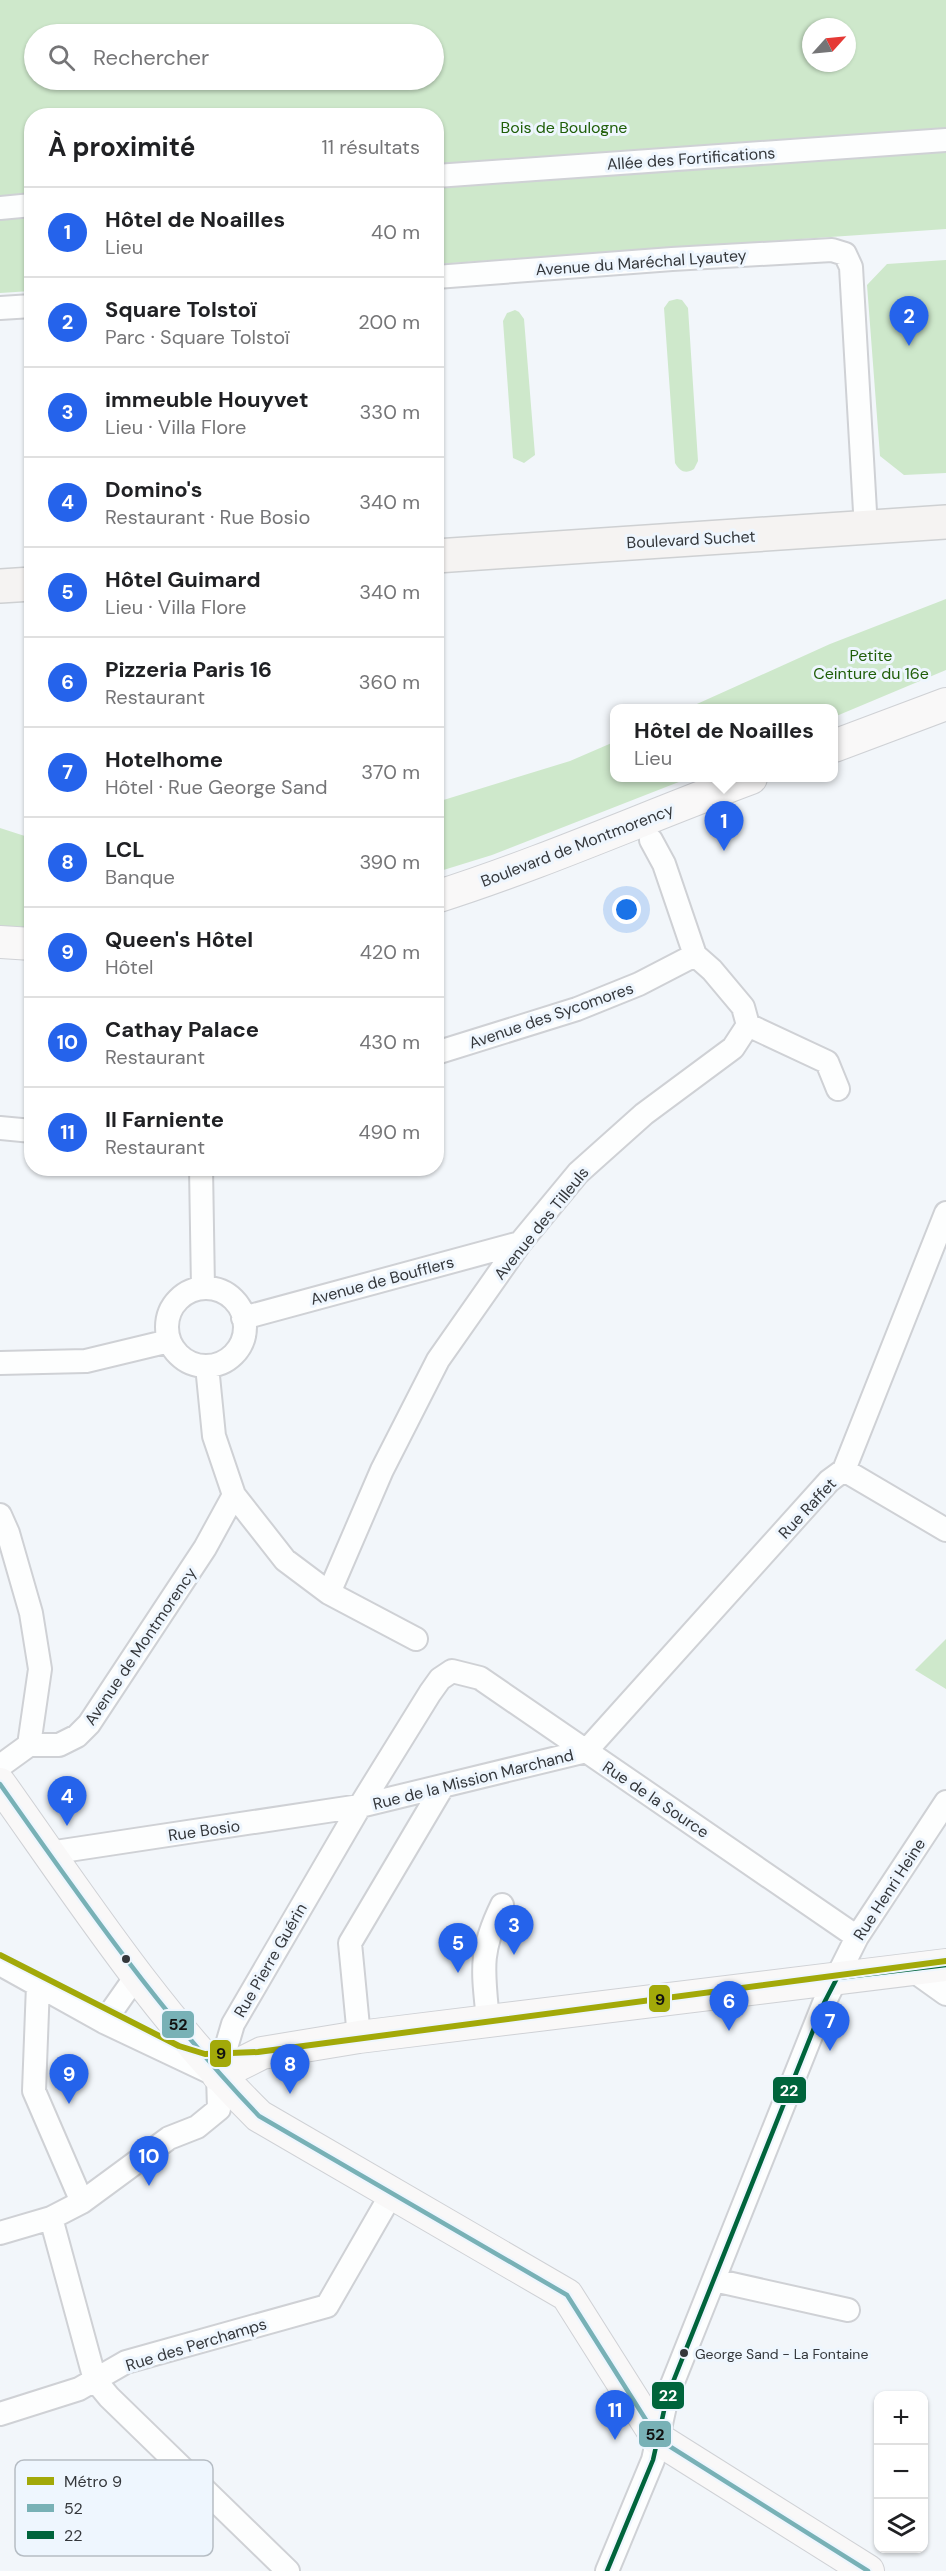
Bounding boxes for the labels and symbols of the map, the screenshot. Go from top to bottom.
north arrow [802,18,856,72]
park label: Bois de Boulogne [501,117,627,138]
street label: Allée des Fortifications [606,142,776,175]
street label: Avenue du Maréchal Lyautey [535,245,747,280]
pin: 2 [890,296,928,346]
street label: Boulevard Suchet [626,526,756,553]
park label: Petite Ceinture du 16e [813,645,929,684]
street label: Boulevard de Montmorency [478,799,677,892]
pin: 1 [704,802,744,851]
your location [612,895,641,924]
street label: Avenue des Sycomores [466,977,636,1053]
street label: Avenue des Tilleuls [489,1162,594,1284]
street label: Avenue de Boufflers [308,1251,456,1310]
street label: Rue Raffet [774,1474,841,1543]
street label: Avenue de Montmorency [80,1563,201,1729]
street label: Rue de la Mission Marchand [371,1744,576,1815]
street label: Rue de la Source [599,1756,713,1843]
pin: 4 [48,1776,86,1826]
street label: Rue Bosio [167,1815,241,1846]
street label: Rue Henri Heine [849,1834,930,1944]
street label: Rue Pierre Guérin [229,1899,312,2021]
pin: 3 [494,1906,534,1955]
pin: 5 [438,1924,478,1973]
unlabelled marker [120,1953,132,1965]
pin: 6 [710,1982,748,2031]
line badge: 9 [648,1984,671,2013]
text: 9 [655,1989,665,2010]
pin: 7 [810,2002,850,2051]
line badge: 52 [161,2010,195,2039]
text: 52 [168,2014,188,2035]
line badge: 9 [209,2039,232,2068]
text: 9 [216,2043,226,2064]
pin: 8 [270,2044,310,2094]
pin: 9 [50,2054,88,2104]
line badge: 22 [772,2076,807,2104]
text: 22 [780,2080,798,2101]
pin: 10 [130,2136,168,2186]
street label: Rue des Perchamps [123,2313,269,2376]
place label: George Sand - La Fontaine [695,2345,868,2363]
marker: George Sand - La Fontaine [678,2347,690,2359]
line badge: 22 [651,2381,685,2410]
text: 22 [659,2385,677,2406]
pin: 11 [596,2390,634,2440]
line badge: 52 [638,2420,672,2448]
text: 52 [645,2424,665,2445]
legend [15,2460,213,2556]
text: Métro 9 [64,2471,122,2492]
text: 52 [64,2498,83,2519]
text: 22 [64,2525,82,2546]

